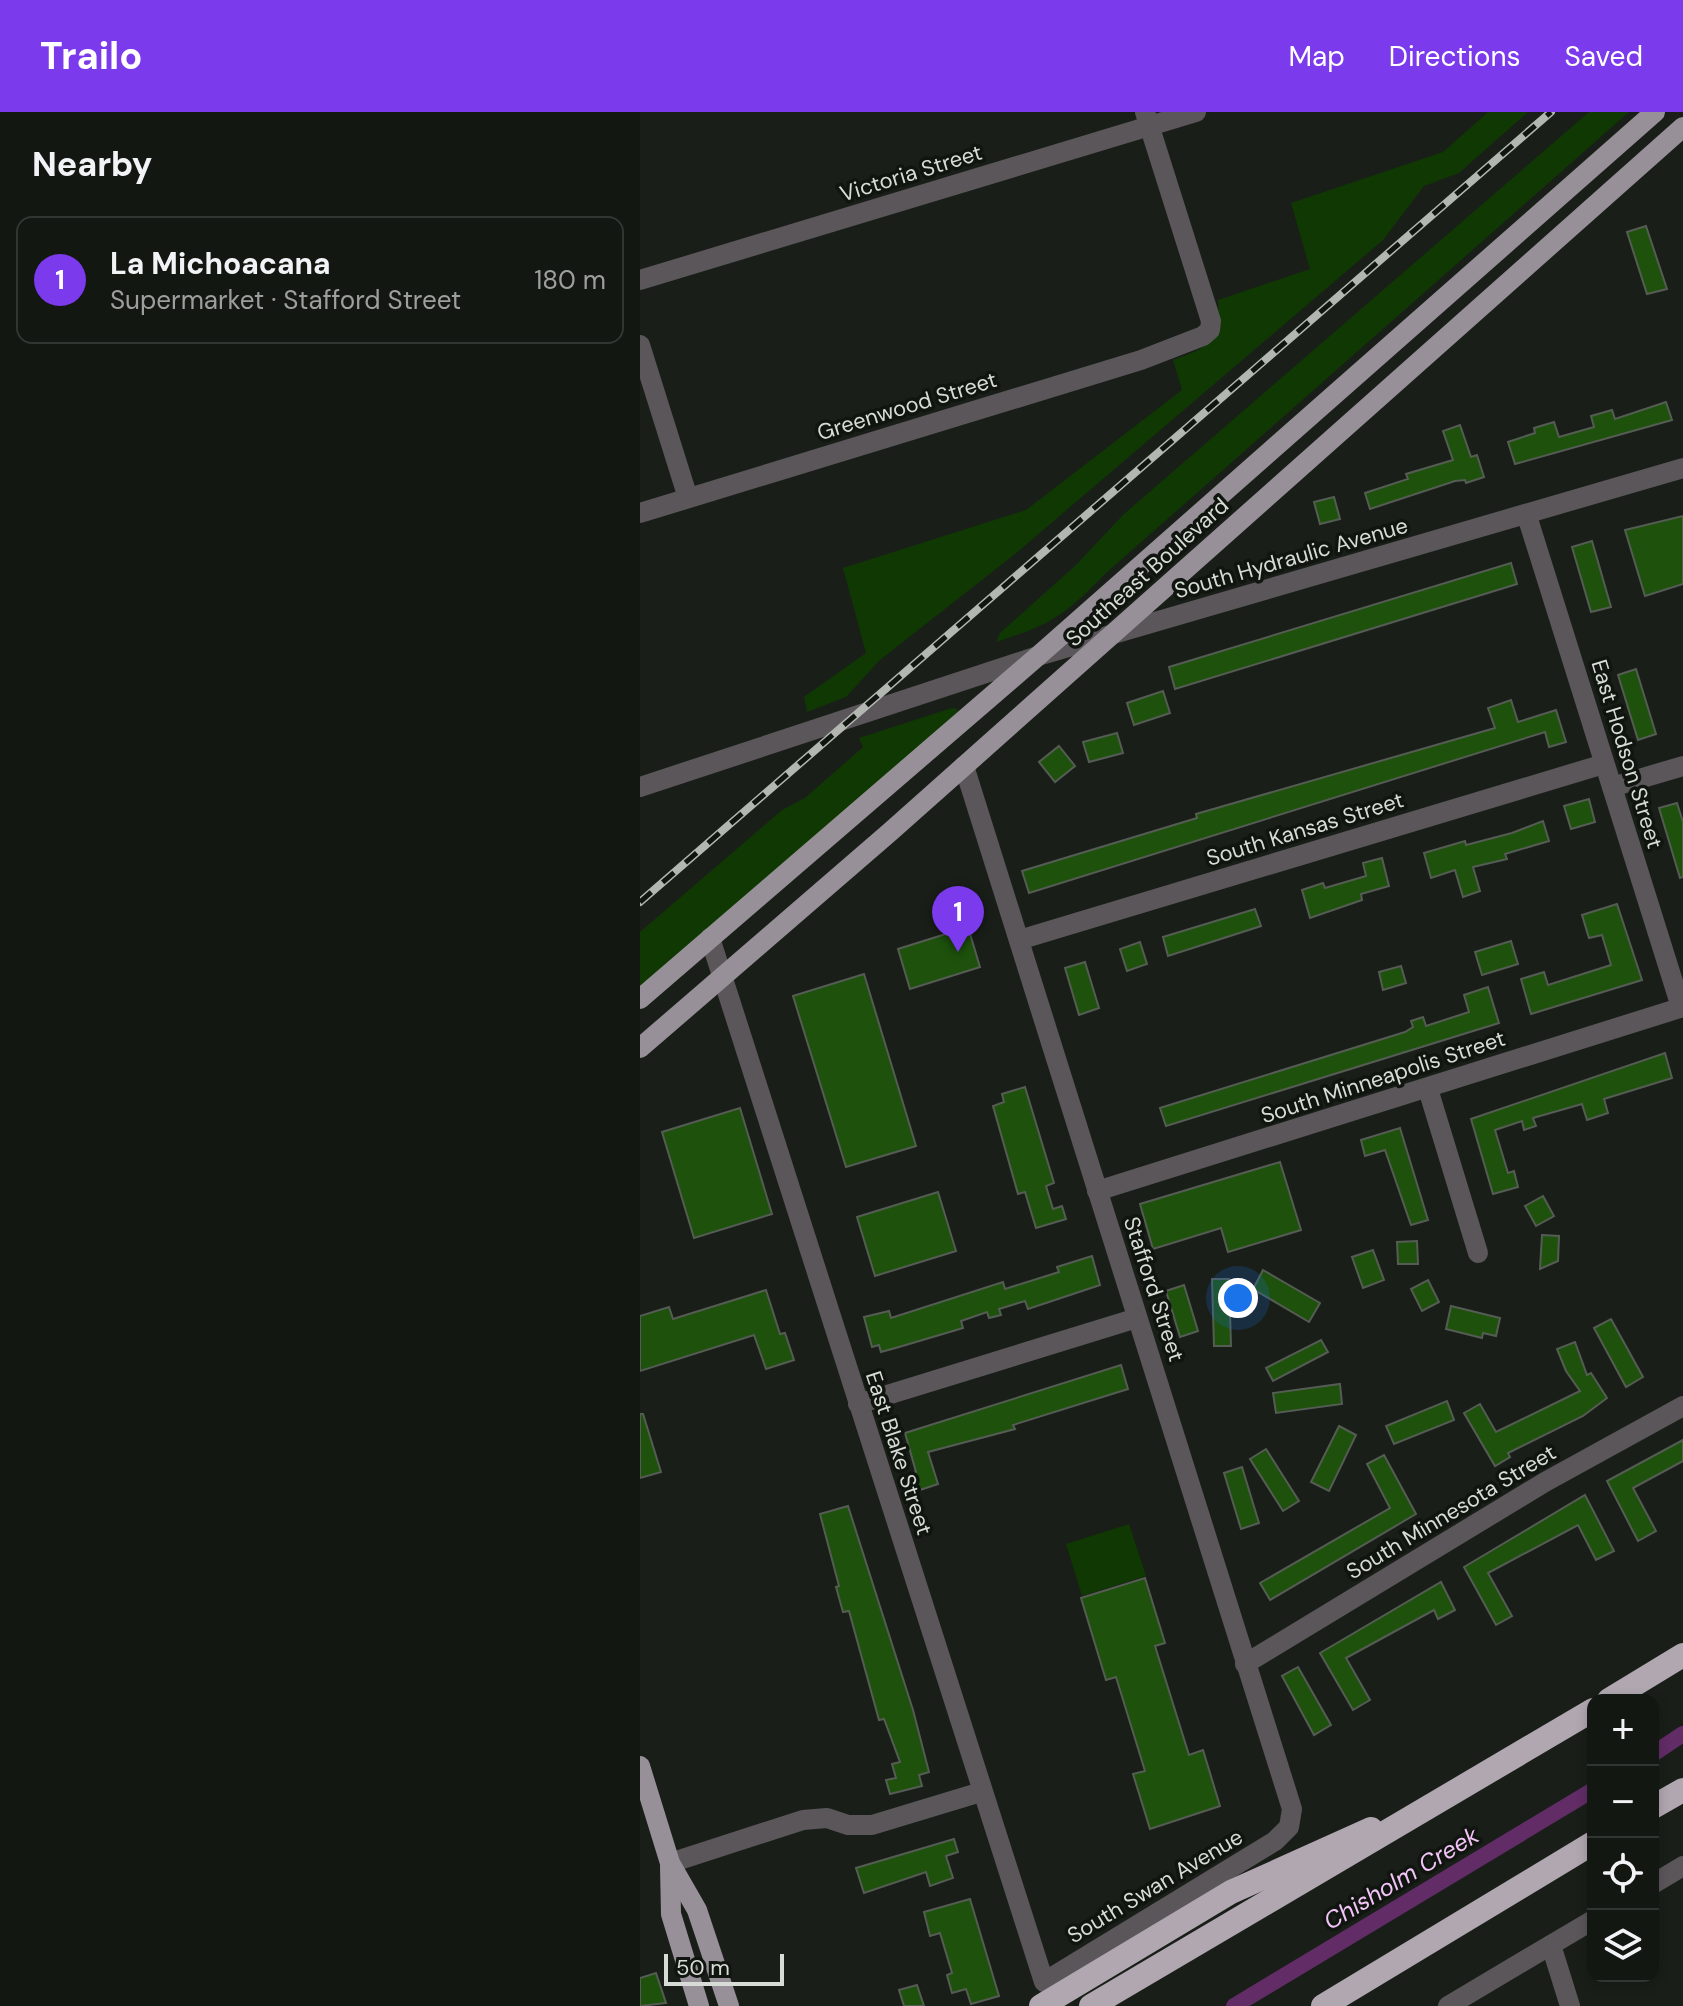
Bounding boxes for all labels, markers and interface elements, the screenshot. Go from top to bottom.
text: Trailo [40,31,142,81]
text: Map [1288,38,1345,75]
text: Directions [1389,38,1521,75]
text: Saved [1565,38,1643,75]
street label: Victoria Street [836,138,986,208]
text: Nearby [32,142,152,187]
text: La Michoacana [110,244,331,283]
text: 1 [55,263,65,297]
text: 180 m [534,263,606,297]
text: Supermarket · Stafford Street [110,283,461,317]
street label: Greenwood Street [814,365,1000,447]
street label: Southeast Boulevard [1059,491,1235,653]
street label: South Hydraulic Avenue [1171,511,1411,605]
street label: East Hodson Street [1584,656,1670,852]
street label: South Kansas Street [1203,785,1407,873]
pin: 1 [932,886,984,952]
street label: South Minneapolis Street [1257,1024,1509,1130]
street label: Stafford Street [1117,1213,1191,1365]
your location [1218,1278,1258,1318]
street label: East Blake Street [859,1367,939,1539]
street label: South Minnesota Street [1341,1438,1561,1586]
map controls [1587,1694,1659,1982]
button: + [1587,1694,1659,1766]
button: − [1587,1766,1659,1838]
water label: Chisholm Creek [1318,1819,1485,1937]
street label: South Swan Avenue [1062,1822,1248,1950]
button: locate [1587,1838,1659,1910]
button: layers [1587,1910,1659,1982]
scale bar [664,1950,784,1986]
text: 50 m [676,1953,730,1982]

